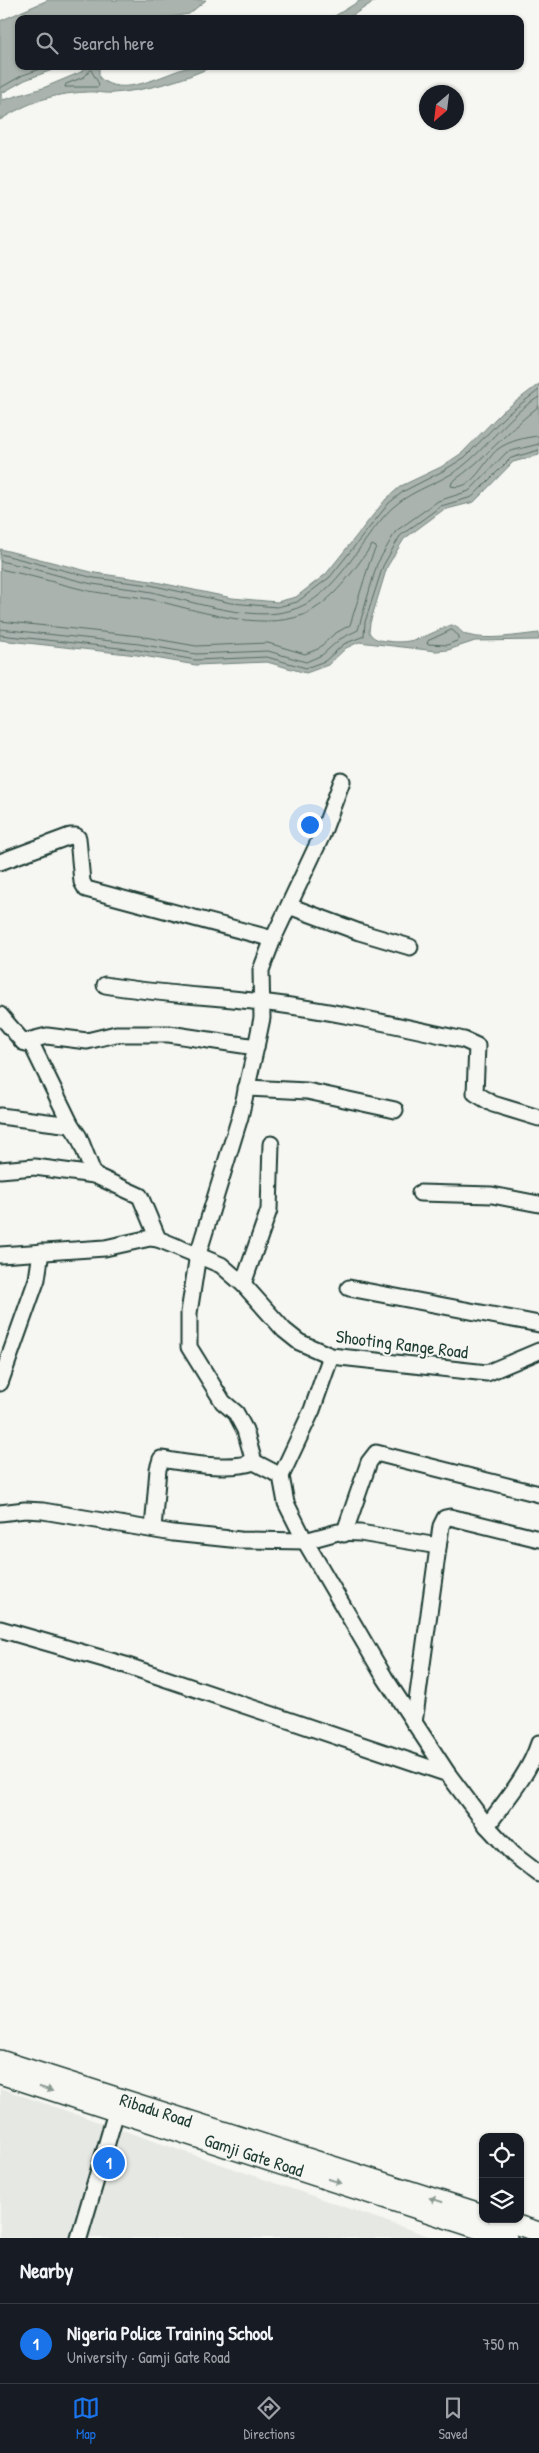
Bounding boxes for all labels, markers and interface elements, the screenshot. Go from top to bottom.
search box [15,15,524,70]
icon: search [33,29,61,57]
text: Search here [73,30,154,56]
north arrow [419,85,464,130]
your location [297,812,323,838]
street label: Shooting Range Road [334,1323,470,1365]
one-way arrow [39,2086,54,2093]
street label: Ribadu Road [117,2087,195,2133]
street label: Gamji Gate Road [201,2127,307,2183]
map controls [479,2133,524,2223]
button: locate [479,2133,524,2178]
pin: 1 [93,2144,125,2182]
one-way arrow [327,2178,342,2186]
button: layers [479,2178,524,2223]
one-way arrow [429,2195,444,2203]
text: Nearby [20,2256,73,2285]
text: Nigeria Police Training School [67,2320,273,2346]
text: 1 [33,2333,39,2355]
text: 750 m [483,2333,519,2355]
text: University · Gamji Gate Road [67,2346,230,2368]
tab: Map [72,2394,100,2443]
tab: Directions [243,2394,295,2443]
tab: Saved [439,2394,467,2443]

